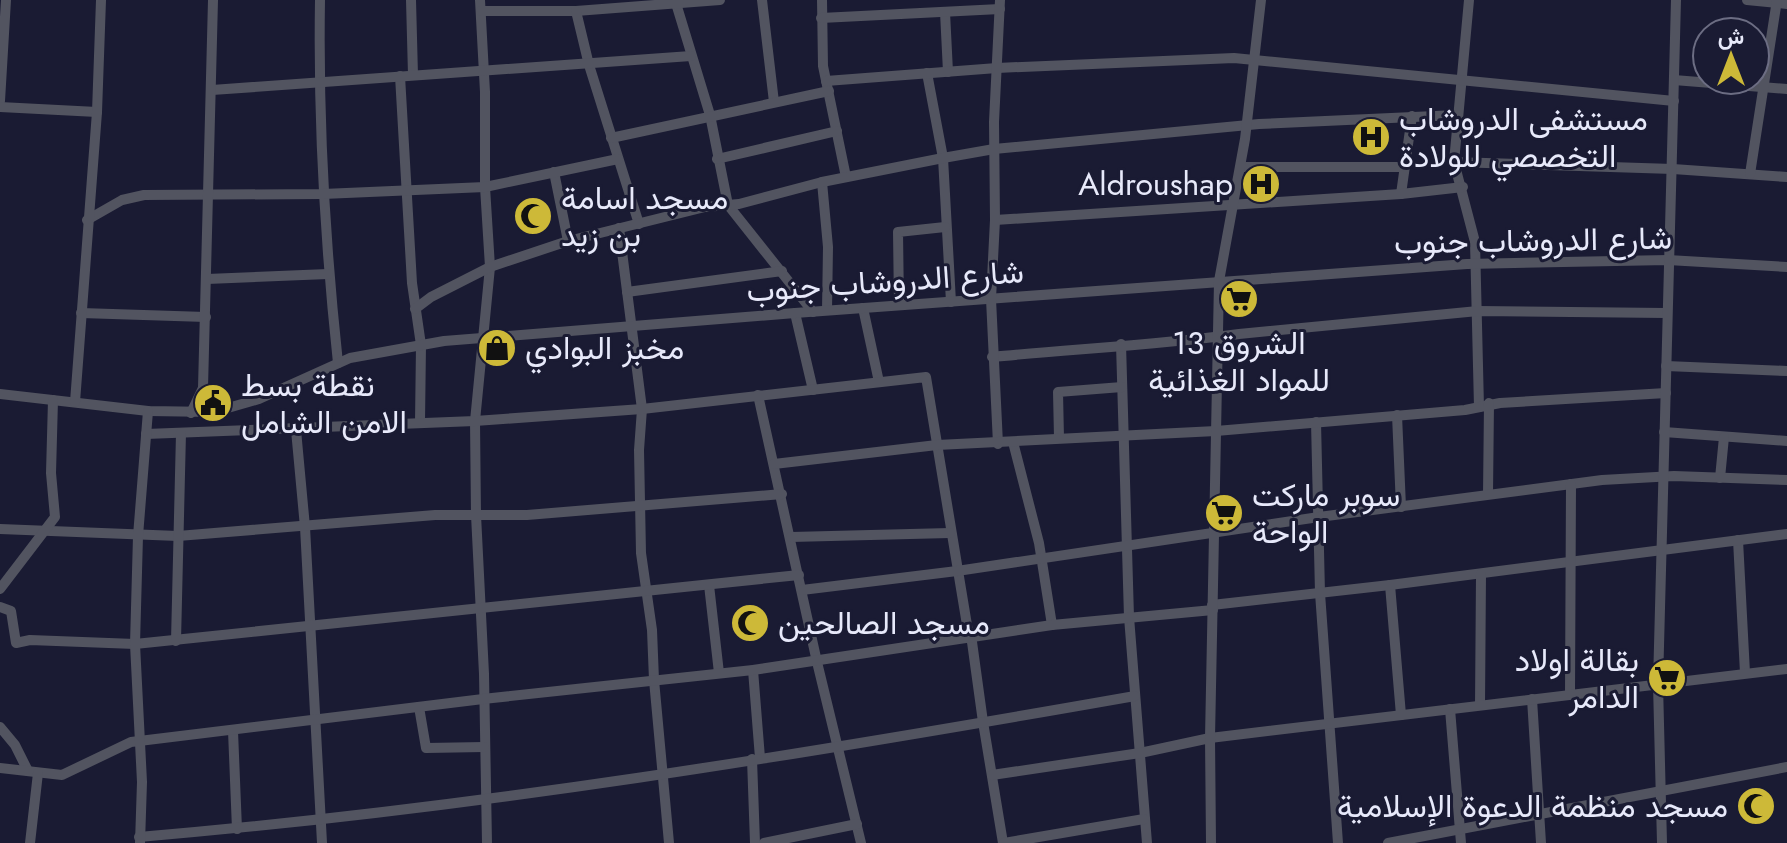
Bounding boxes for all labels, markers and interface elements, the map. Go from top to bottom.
north arrow [1691,16,1771,96]
text: ش [1718,20,1744,52]
place label: مستشفى الدروشاب التخصصي للولادة [1399,96,1648,182]
hospital icon: مستشفى الدروشاب التخصصي للولادة [1350,116,1392,158]
place label: Aldroushap [1078,161,1233,207]
hospital icon: Aldroushap [1240,163,1282,205]
place label: مسجد اسامة بن زيد [561,175,728,258]
mosque icon: مسجد اسامة بن زيد [512,195,554,237]
street label: شارع الدروشاب جنوب [1394,215,1672,265]
street label: شارع الدروشاب جنوب [745,248,1025,314]
supermarket icon: الشروق 13 للمواد الغذائية [1218,278,1260,320]
place label: الشروق 13 للمواد الغذائية [1148,320,1330,403]
place label: مخبز البوادي [525,325,684,374]
shop icon: مخبز البوادي [476,327,518,369]
place label: نقطة بسط الامن الشامل [241,362,407,445]
public building icon: نقطة بسط الامن الشامل [192,382,234,424]
place label: سوبر ماركت الواحة [1252,472,1400,555]
supermarket icon: سوبر ماركت الواحة [1203,492,1245,534]
place label: مسجد الصالحين [778,600,990,646]
mosque icon: مسجد الصالحين [729,602,771,644]
place label: بقالة اولاد الدامر [1515,637,1639,720]
supermarket icon: بقالة اولاد الدامر [1646,657,1688,699]
place label: مسجد منظمة الدعوة الإسلامية [1337,783,1728,829]
mosque icon: مسجد منظمة الدعوة الإسلامية [1735,785,1777,827]

